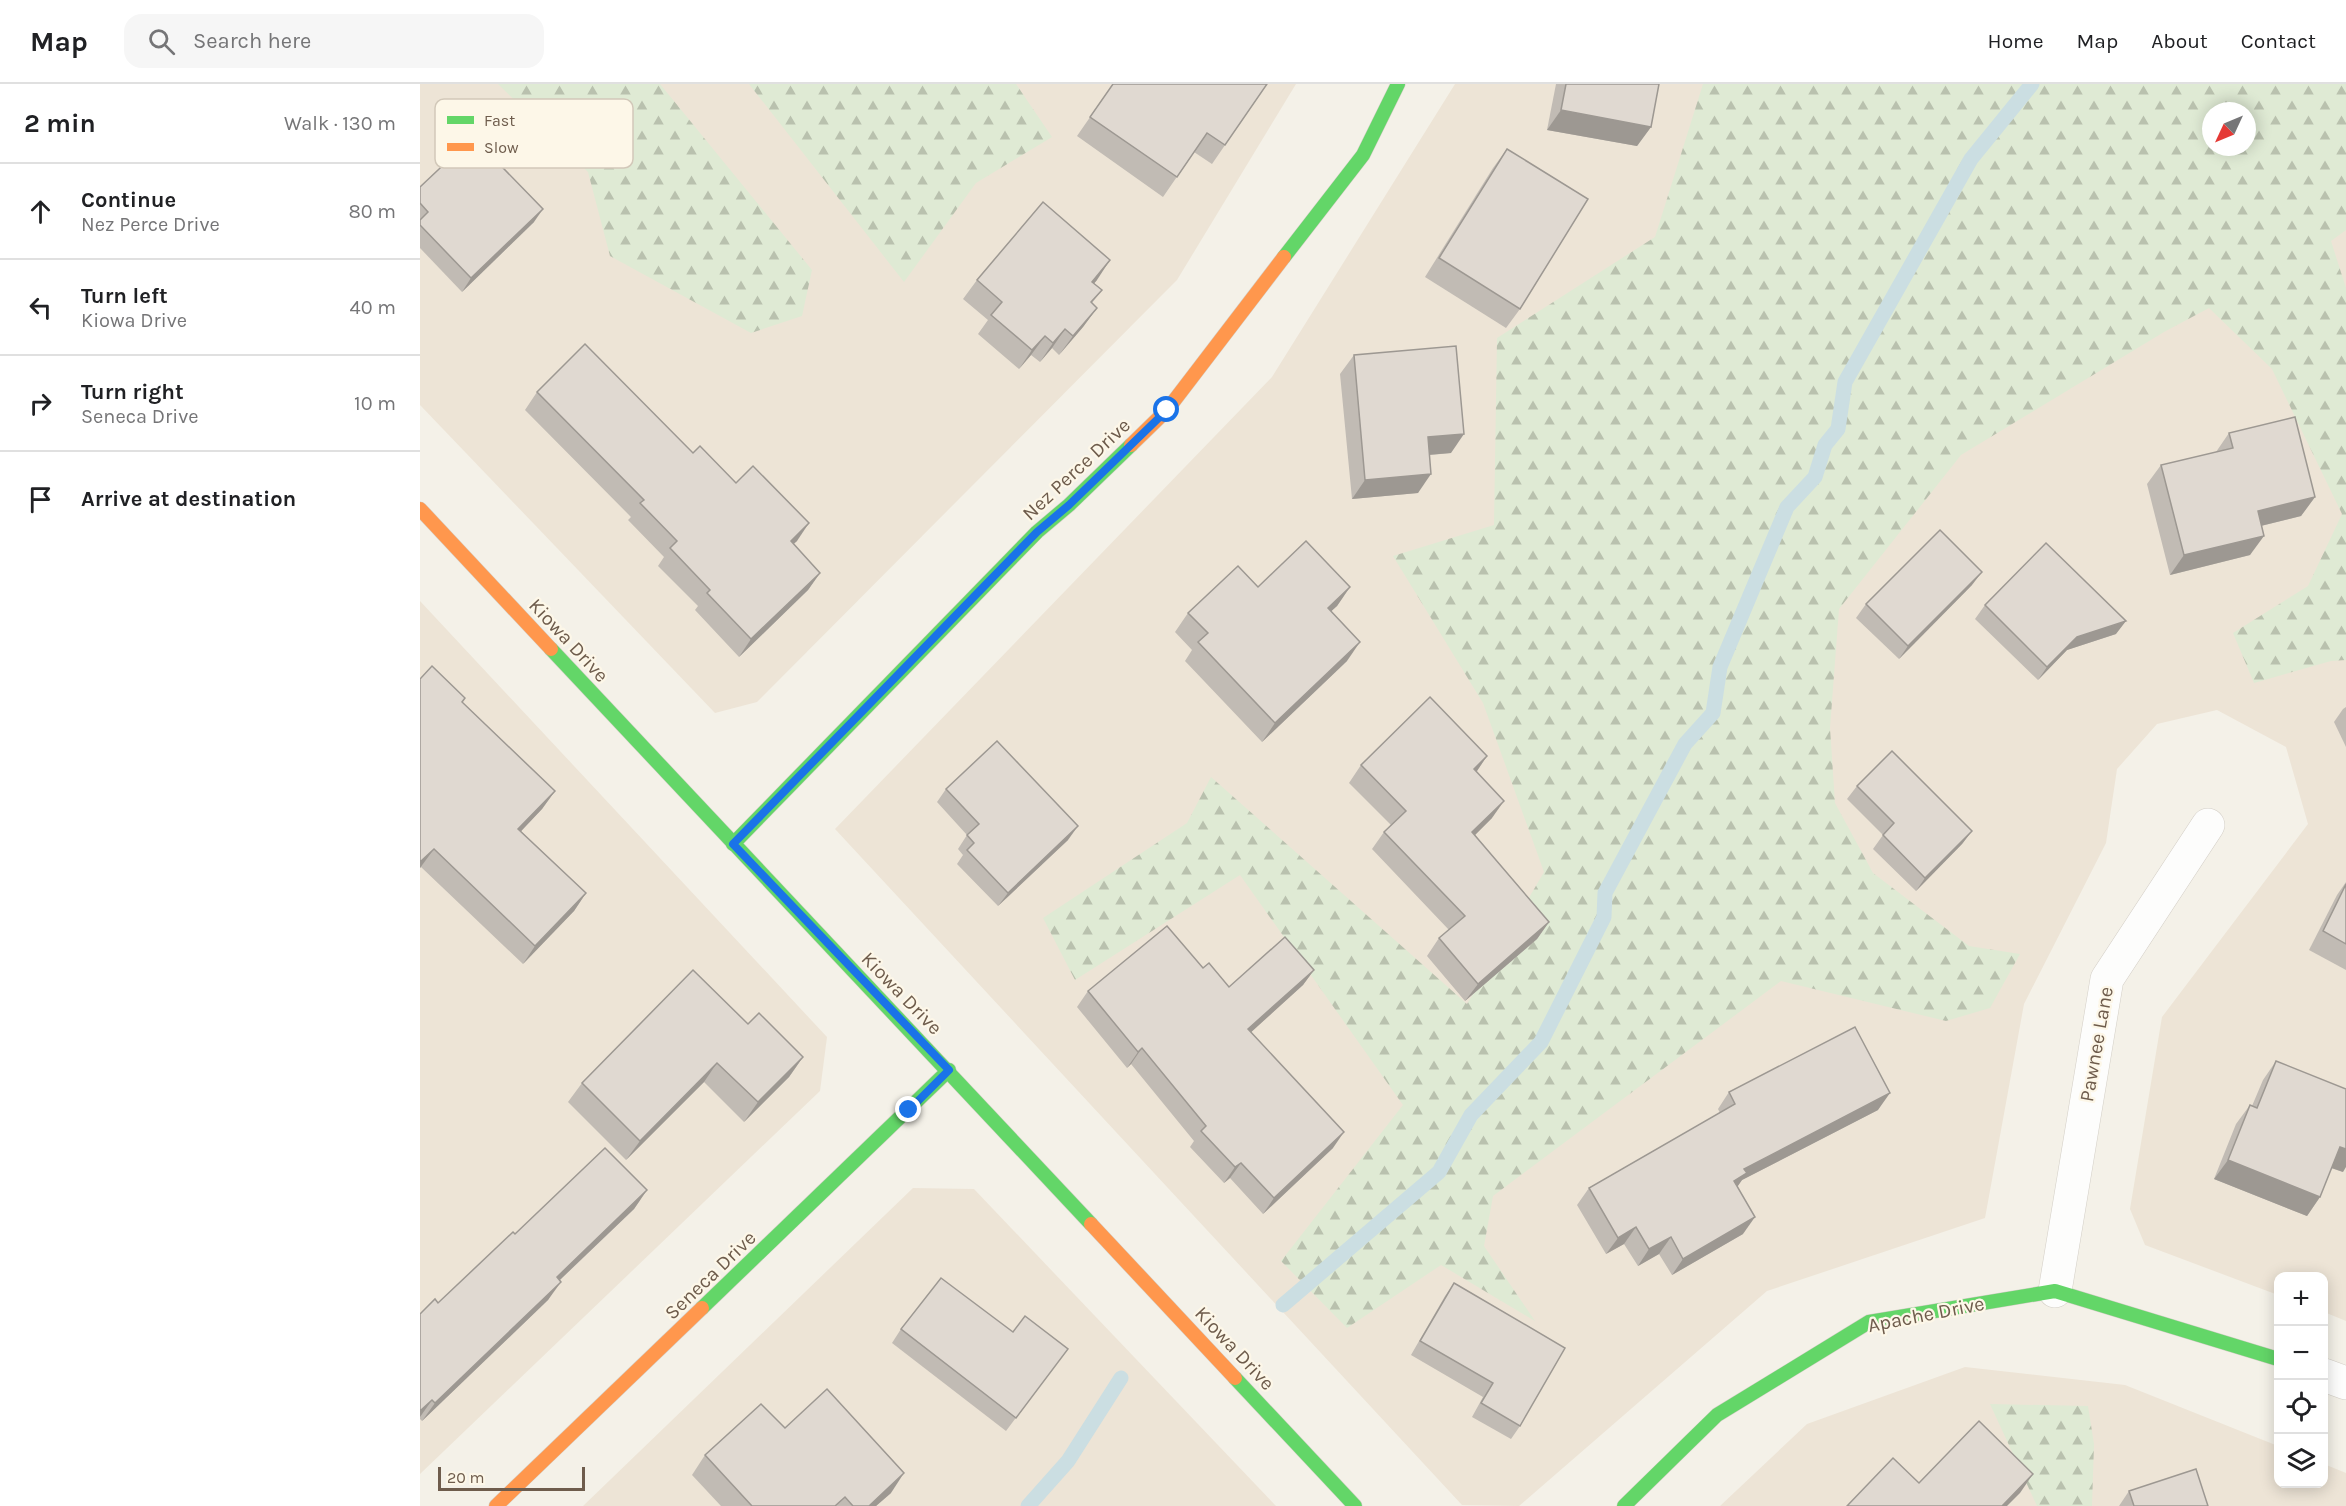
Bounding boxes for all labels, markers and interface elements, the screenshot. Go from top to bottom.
search box [124,14,544,68]
text: Map [30,25,88,58]
icon: search [145,25,178,58]
text: Search here [193,28,311,54]
text: Home [1988,29,2044,53]
text: Map [2077,29,2118,53]
text: About [2151,29,2208,53]
text: Contact [2241,29,2316,53]
legend [435,99,633,168]
north arrow [2202,102,2256,156]
text: 2 min [24,108,96,139]
text: Fast [484,111,515,130]
text: Walk · 130 m [284,112,396,135]
text: Slow [484,138,519,157]
text: Continue [81,187,176,213]
icon: ahead [24,195,57,228]
text: 80 m [348,200,396,223]
text: Nez Perce Drive [81,213,220,236]
text: Turn left [81,283,168,309]
icon: left [24,291,57,324]
text: 40 m [350,296,396,319]
text: Kiowa Drive [81,309,187,332]
text: Turn right [81,379,184,405]
icon: right [24,387,57,420]
text: 10 m [354,392,396,415]
route start [1153,396,1179,422]
text: Seneca Drive [81,405,199,428]
street label: Nez Perce Drive [1018,414,1135,525]
icon: arrive [24,483,57,516]
text: Arrive at destination [81,486,296,512]
street label: Kiowa Drive [524,594,613,687]
street label: Kiowa Drive [857,947,947,1039]
street label: Pawnee Lane [2075,985,2118,1104]
route end [895,1096,921,1122]
street label: Seneca Drive [660,1226,761,1324]
map controls [2274,1272,2328,1488]
button: + [2274,1272,2328,1326]
street label: Apache Drive [1866,1292,1986,1337]
street label: Kiowa Drive [1190,1302,1279,1395]
button: − [2274,1326,2328,1380]
button: locate [2274,1380,2328,1434]
button: layers [2274,1434,2328,1488]
scale bar [438,1464,585,1492]
text: 20 m [447,1468,485,1487]

